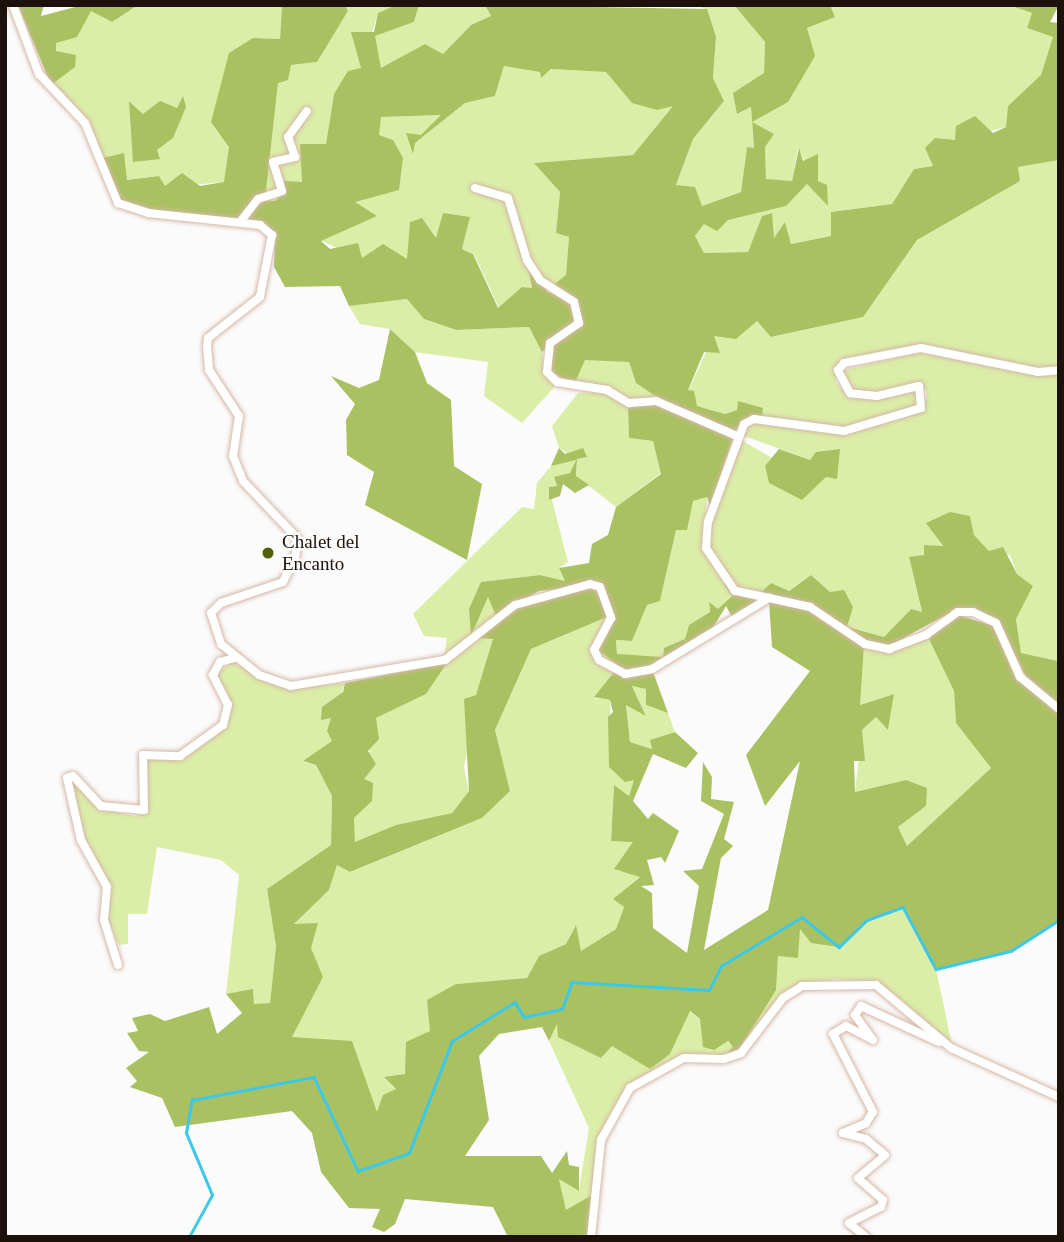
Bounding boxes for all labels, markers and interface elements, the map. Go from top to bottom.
place label: Chalet del Encanto [282,531,360,575]
marker: Chalet del Encanto [260,545,276,561]

